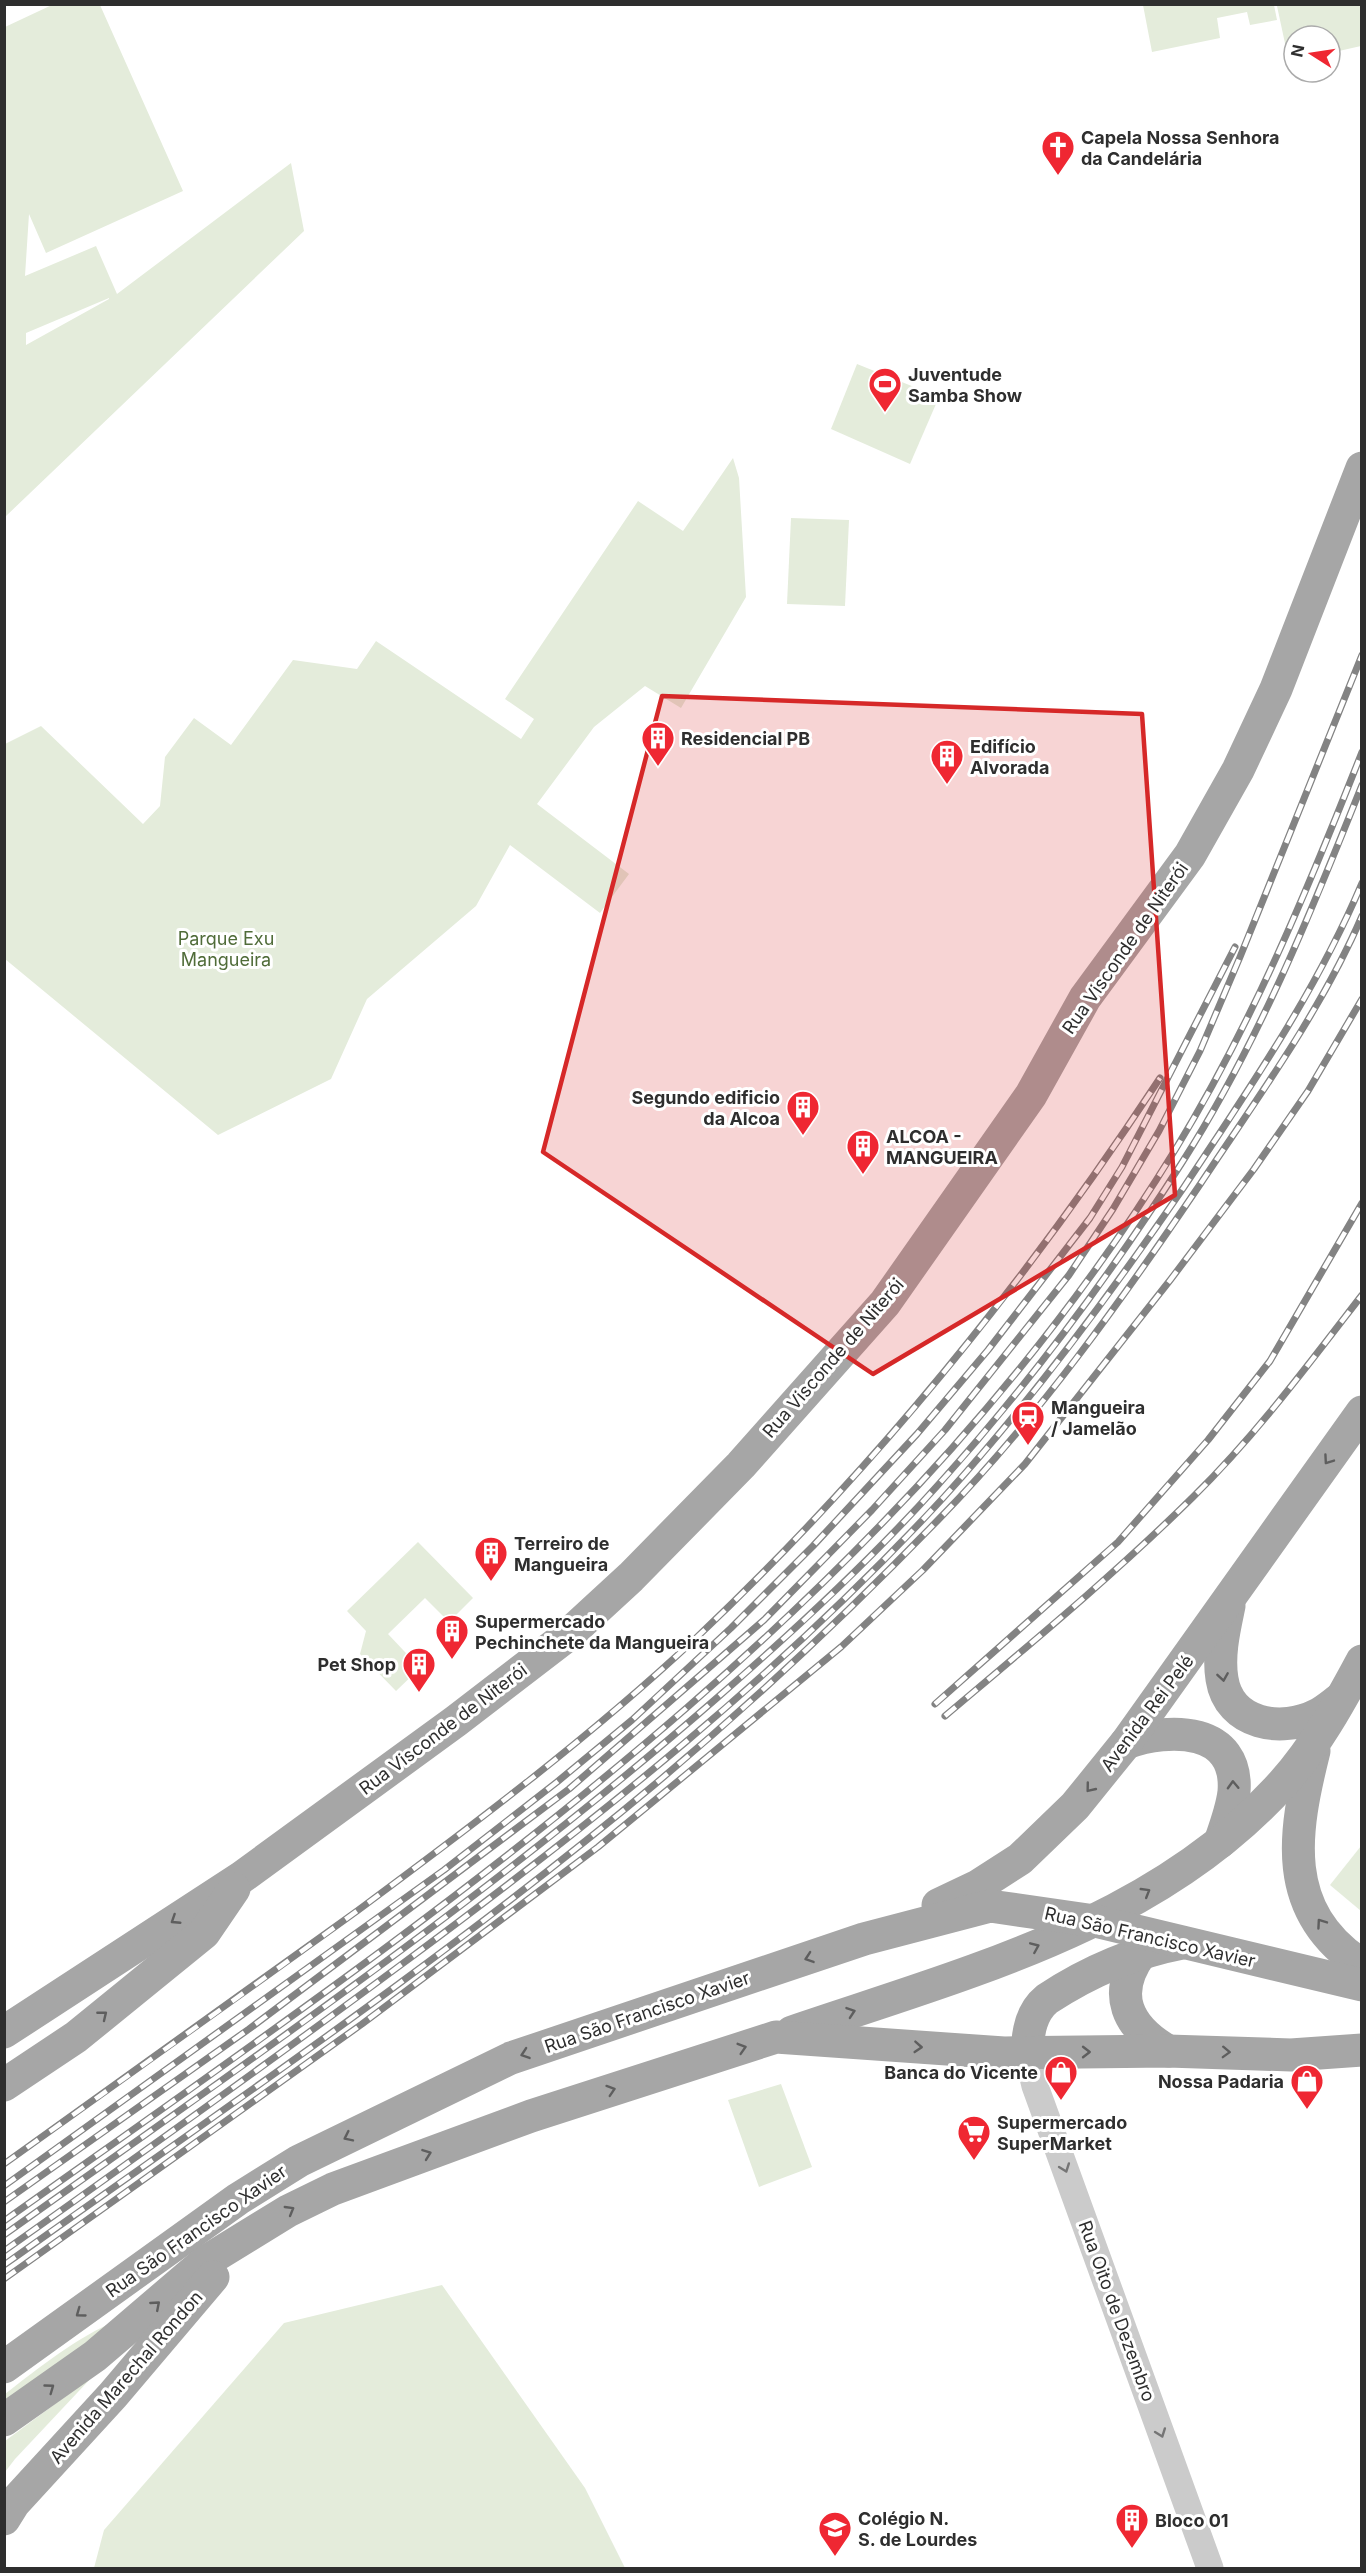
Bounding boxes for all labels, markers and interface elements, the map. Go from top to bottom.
north arrow [1282,24,1342,84]
text: N [1286,43,1308,59]
place label: Capela Nossa Senhora da Candelária [1081,127,1280,169]
church icon: Capela Nossa Senhora da Candelária [1040,129,1076,176]
place label: Juventude Samba Show [908,364,1023,406]
sports icon: Juventude Samba Show [867,366,903,413]
building icon: Residencial PB [640,720,676,767]
place label: Residencial PB [681,728,810,749]
place label: Edifício Alvorada [970,736,1049,778]
building icon: Edifício Alvorada [929,738,965,785]
street label: Rua Visconde de Niterói [1058,858,1192,1038]
park label: Parque Exu Mangueira [178,928,274,970]
place label: Segundo edificio da Alcoa [631,1087,780,1129]
building icon: Segundo edificio da Alcoa [785,1089,821,1136]
place label: ALCOA - MANGUEIRA [886,1126,998,1168]
building icon: ALCOA - MANGUEIRA [845,1128,881,1175]
street label: Rua Visconde de Niterói [758,1274,908,1442]
place label: Mangueira / Jamelão [1051,1397,1145,1439]
station icon: Mangueira / Jamelão [1010,1399,1046,1446]
one-way arrow [1324,1453,1335,1464]
place label: Terreiro de Mangueira [514,1533,610,1575]
building icon: Terreiro de Mangueira [473,1535,509,1582]
place label: Supermercado Pechinchete da Mangueira [475,1611,709,1653]
building icon: Supermercado Pechinchete da Mangueira [434,1613,470,1660]
building icon: Pet Shop [401,1646,437,1693]
street label: Avenida Rei Pelé [1096,1651,1198,1775]
place label: Pet Shop [318,1654,396,1675]
street label: Rua Visconde de Niterói [355,1659,531,1799]
one-way arrow [1216,1672,1228,1682]
one-way arrow [1087,1781,1098,1792]
one-way arrow [1226,1781,1239,1790]
one-way arrow [1140,1888,1150,1899]
street label: Rua São Francisco Xavier [1043,1903,1258,1972]
one-way arrow [171,1913,182,1924]
one-way arrow [1317,1919,1328,1930]
one-way arrow [1028,1942,1039,1954]
one-way arrow [804,1951,815,1963]
street label: Rua São Francisco Xavier [542,1967,753,2057]
one-way arrow [845,2006,856,2019]
one-way arrow [97,2011,108,2022]
one-way arrow [913,2040,922,2053]
one-way arrow [736,2043,747,2055]
one-way arrow [1081,2046,1090,2058]
one-way arrow [1221,2046,1230,2059]
one-way arrow [520,2047,531,2059]
shop icon: Banca do Vicente [1043,2054,1079,2101]
place label: Banca do Vicente [884,2062,1038,2083]
shop icon: Nossa Padaria [1289,2063,1325,2110]
place label: Nossa Padaria [1158,2071,1284,2092]
one-way arrow [605,2085,616,2098]
place label: Supermercado SuperMarket [997,2112,1127,2154]
supermarket icon: Supermercado SuperMarket [956,2114,992,2161]
one-way arrow [344,2129,355,2141]
one-way arrow [421,2148,432,2161]
street label: Rua São Francisco Xavier [102,2160,291,2301]
one-way arrow [1058,2162,1071,2172]
one-way arrow [284,2206,294,2218]
street label: Rua Oito de Dezembro [1074,2218,1160,2404]
street label: Avenida Marechal Rondon [45,2286,207,2468]
one-way arrow [149,2301,160,2312]
one-way arrow [76,2305,87,2316]
one-way arrow [43,2384,54,2395]
one-way arrow [1154,2426,1166,2437]
building icon: Bloco 01 [1114,2502,1150,2549]
place label: Colégio N. S. de Lourdes [858,2508,977,2550]
school or university icon: Colégio N. S. de Lourdes [817,2510,853,2557]
place label: Bloco 01 [1155,2510,1229,2531]

